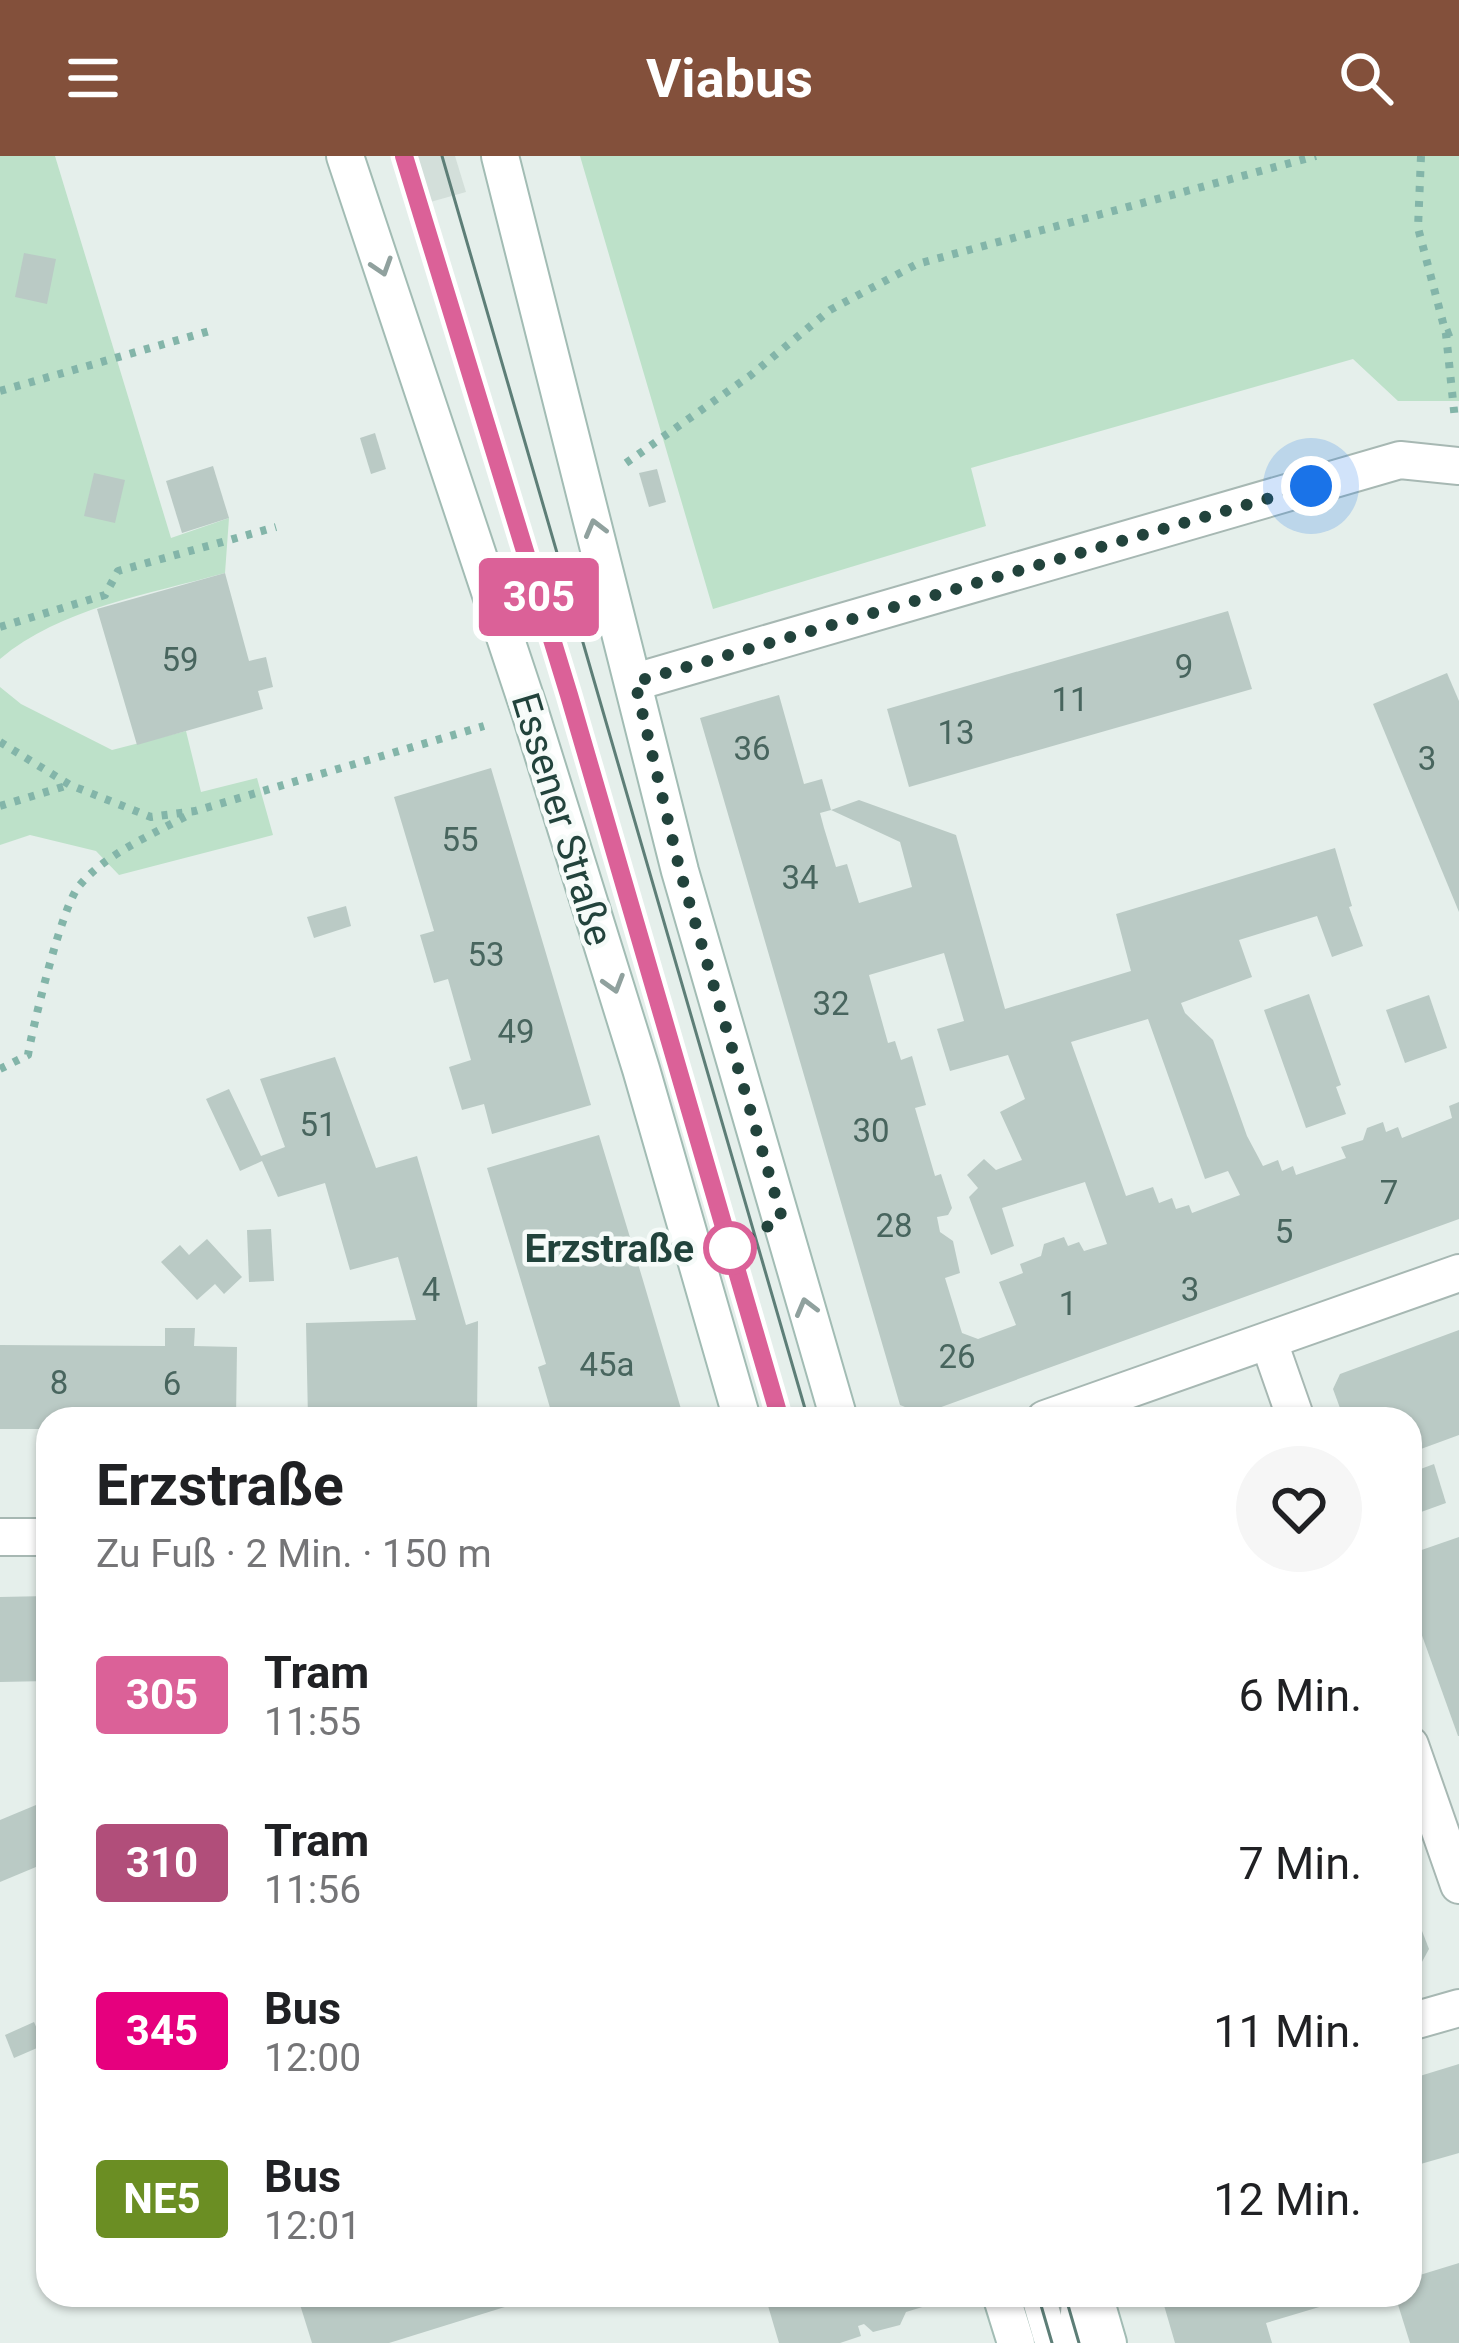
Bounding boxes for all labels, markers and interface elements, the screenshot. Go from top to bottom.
icon: menu [60,45,126,111]
icon: search [1333,45,1399,111]
text: Viabus [646,47,813,110]
one-way arrow [368,255,392,276]
your location [1281,456,1341,516]
one-way arrow [584,518,609,539]
line badge: 305 [470,558,608,636]
text: 305 [503,572,575,621]
house number: 59 [161,640,199,679]
house number: 9 [1175,647,1193,686]
house number: 11 [1051,680,1089,719]
street label: Essener Straße [502,687,622,951]
house number: 13 [937,713,975,752]
house number: 36 [733,729,771,768]
house number: 3 [1418,739,1436,778]
house number: 55 [441,820,479,859]
house number: 34 [781,858,819,897]
house number: 53 [467,935,505,974]
one-way arrow [600,973,625,994]
house number: 32 [812,984,850,1023]
house number: 49 [497,1012,535,1051]
house number: 51 [299,1105,337,1144]
house number: 30 [852,1111,890,1150]
house number: 7 [1380,1173,1398,1212]
house number: 28 [875,1206,913,1245]
house number: 5 [1275,1212,1293,1251]
marker: Erzstraße [705,1223,755,1273]
place label: Erzstraße [524,1226,694,1272]
house number: 4 [422,1270,440,1309]
house number: 3 [1181,1270,1199,1309]
house number: 1 [1059,1284,1077,1323]
one-way arrow [796,1297,821,1317]
house number: 26 [938,1337,976,1376]
house number: 45a [579,1345,635,1384]
house number: 8 [50,1363,68,1402]
house number: 6 [163,1364,181,1403]
button: heart [1236,1446,1362,1572]
text: Erzstraße [96,1452,344,1519]
text: Zu Fuß · 2 Min. · 150 m [96,1531,492,1577]
text: Tram [264,1646,369,1699]
text: 6 Min. [1239,1669,1362,1722]
text: 305 [126,1670,198,1719]
text: 11:55 [264,1699,361,1745]
text: Tram [264,1814,369,1867]
text: 7 Min. [1239,1837,1362,1890]
text: 310 [126,1838,198,1887]
text: 11:56 [264,1867,361,1913]
text: Bus [264,1982,341,2035]
text: 11 Min. [1213,2005,1362,2058]
text: 345 [126,2006,198,2055]
text: 12:00 [264,2035,361,2081]
text: Bus [264,2150,341,2203]
text: 12 Min. [1213,2173,1362,2226]
text: NE5 [123,2174,201,2223]
text: 12:01 [264,2203,361,2249]

